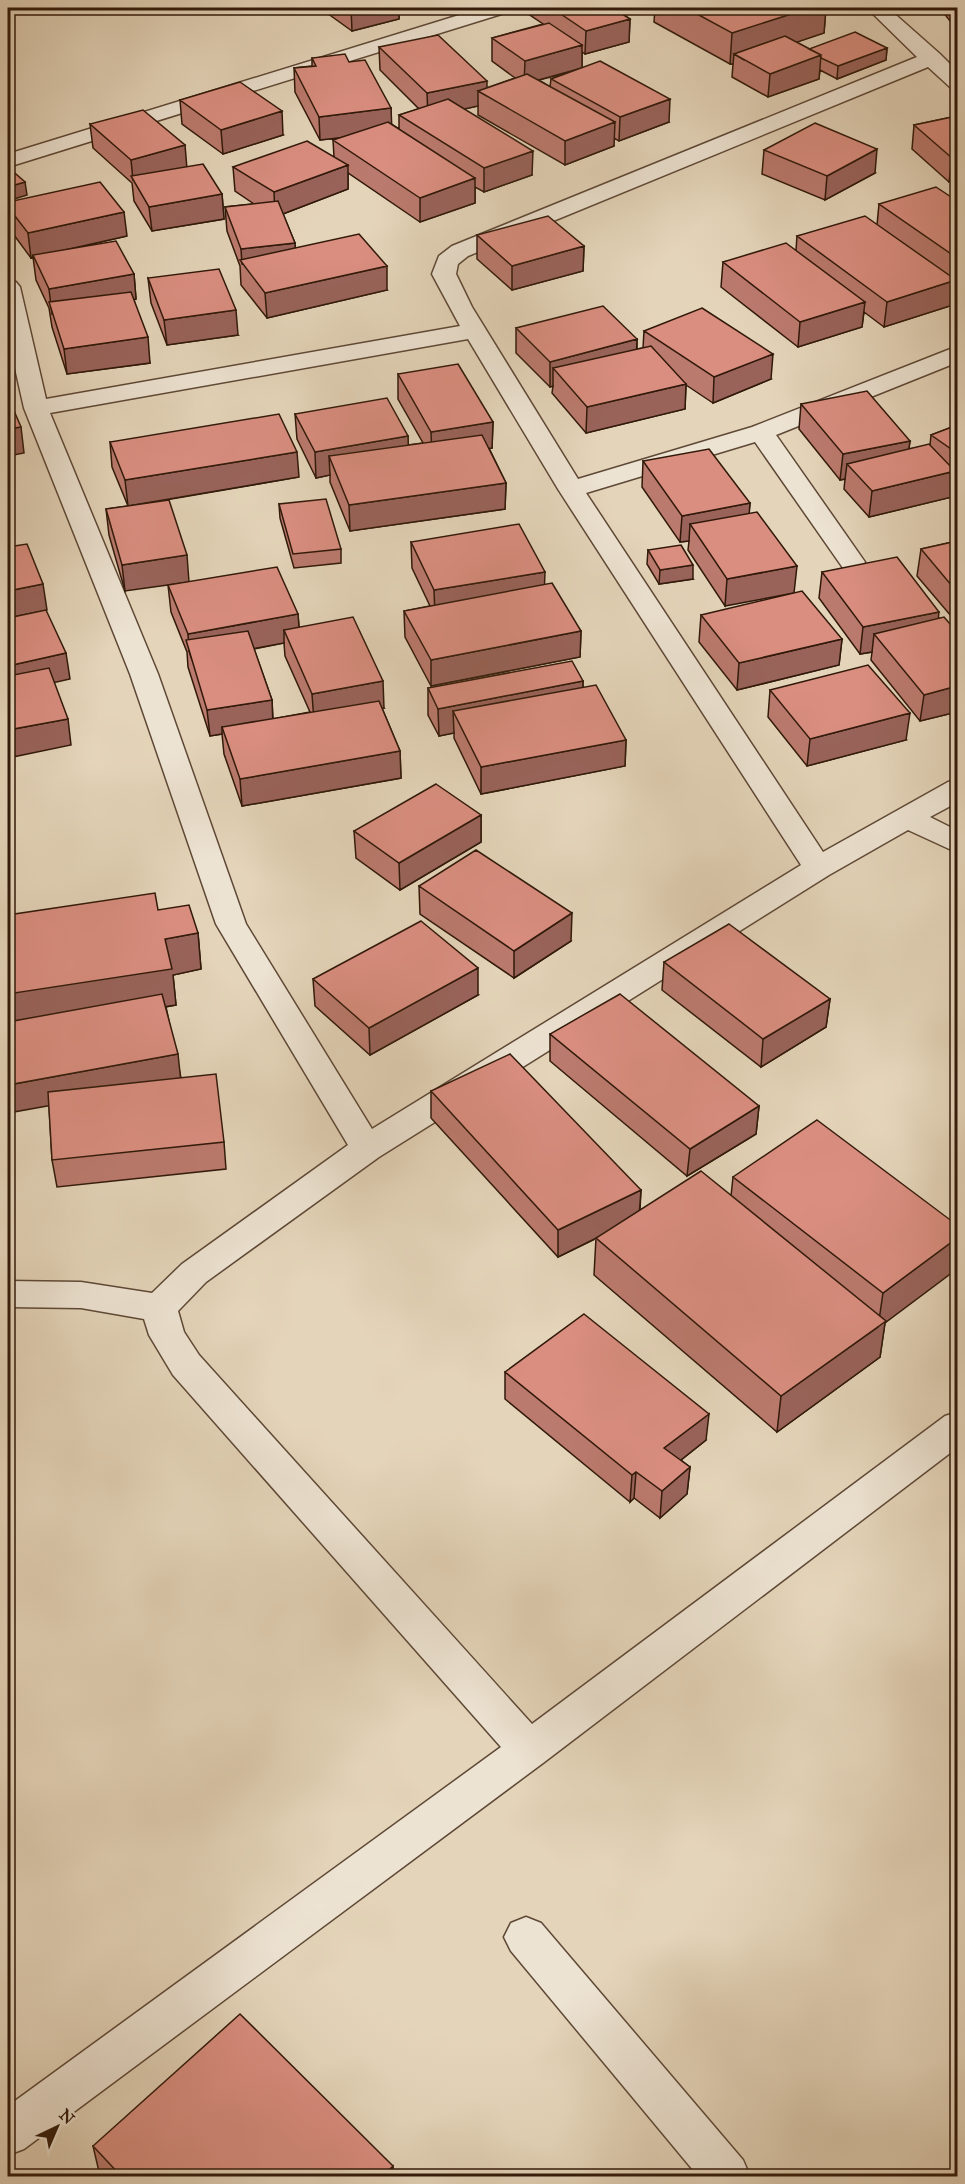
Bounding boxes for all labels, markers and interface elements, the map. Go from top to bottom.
north arrow [27,2097,87,2157]
text: N [56,2105,79,2128]

